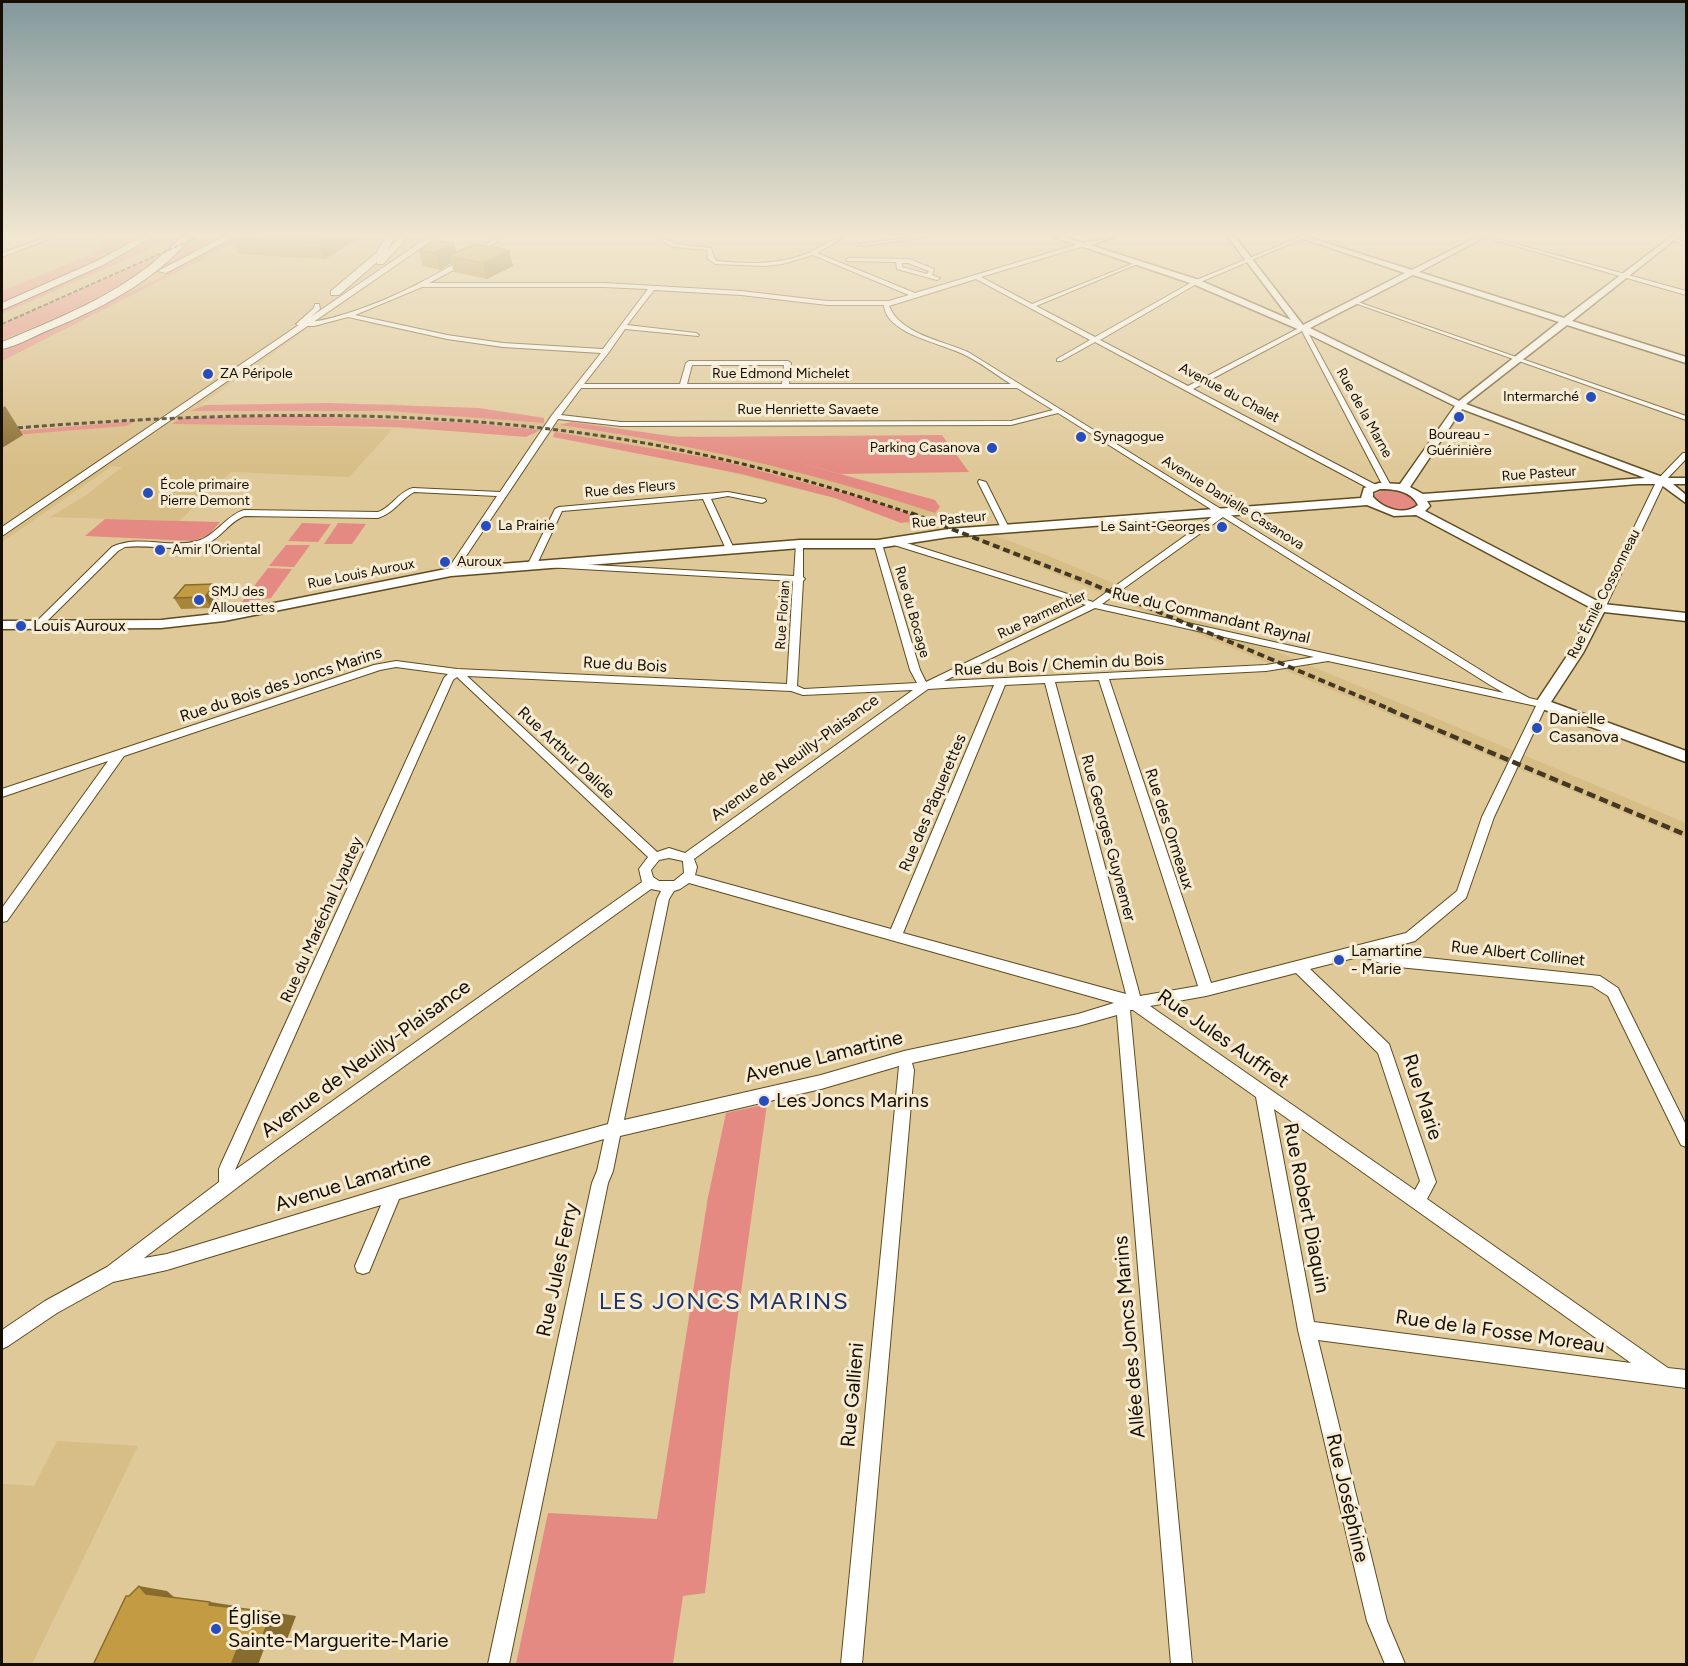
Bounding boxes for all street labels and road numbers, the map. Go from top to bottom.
street label: Avenue du Chalet [1176,359,1282,427]
street label: Rue de la Marne [1332,365,1396,461]
street label: Rue Edmond Michelet [712,366,850,382]
street label: Rue Henriette Savaete [737,402,879,418]
street label: Avenue Danielle Casanova [1159,452,1307,554]
street label: Rue Pasteur [1501,463,1577,485]
street label: Rue des Fleurs [584,477,676,501]
street label: Rue Pasteur [911,508,987,532]
street label: Rue Émile Cossonneau [1564,527,1644,661]
street label: Rue Louis Auroux [306,555,416,593]
street label: Rue du Bocage [891,564,933,660]
street label: Rue Florian [772,580,794,650]
street label: Rue du Commandant Raynal [1110,584,1312,648]
street label: Rue Parmentier [995,587,1089,643]
street label: Rue du Bois des Joncs Marins [178,643,384,727]
street label: Rue du Bois / Chemin du Bois [954,650,1164,680]
street label: Rue du Bois [582,653,668,677]
street label: Avenue de Neuilly-Plaisance [707,691,883,825]
street label: Rue Arthur Dalide [514,703,618,803]
street label: Rue des Pâquerettes [895,731,971,875]
street label: Rue Georges Guynemer [1077,753,1139,923]
street label: Rue des Ormeaux [1140,766,1198,892]
street label: Rue du Maréchal Lyautey [277,834,367,1006]
street label: Rue Albert Collinet [1450,937,1586,971]
street label: Avenue de Neuilly-Plaisance [257,975,475,1143]
street label: Rue Jules Auffret [1153,985,1293,1093]
street label: Avenue Lamartine [743,1026,905,1088]
street label: Rue Marie [1397,1051,1447,1143]
street label: Rue Robert Diaquin [1278,1121,1334,1295]
street label: Avenue Lamartine [272,1147,434,1217]
street label: Rue Jules Ferry [532,1201,584,1339]
street label: Allée des Joncs Marins [1109,1235,1151,1439]
street label: Rue de la Fosse Moreau [1394,1305,1606,1359]
street label: Rue Gallieni [836,1342,870,1448]
street label: Rue Joséphine [1321,1431,1373,1565]

